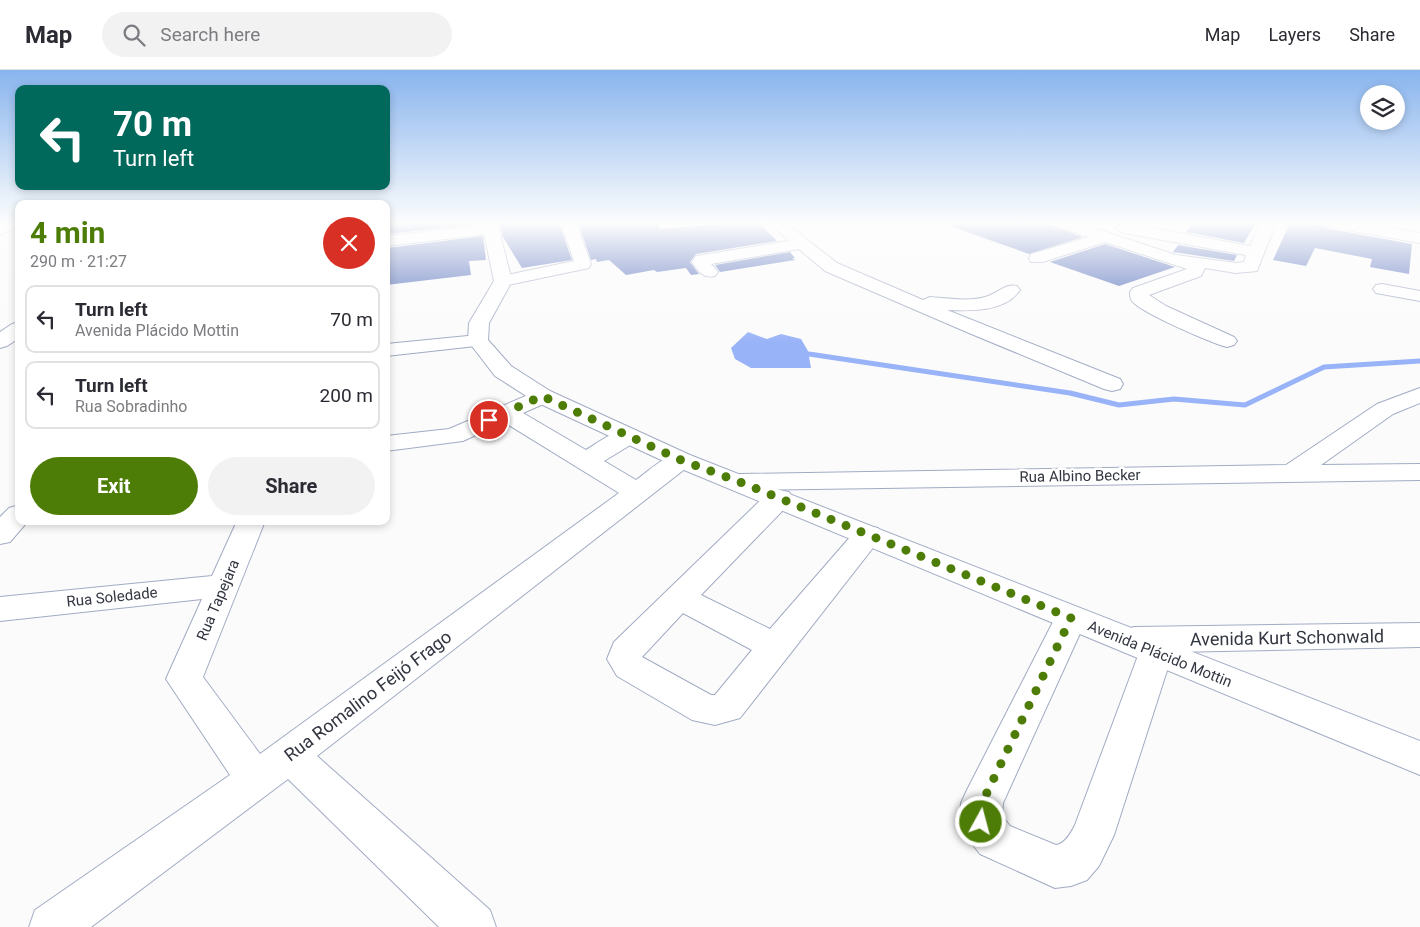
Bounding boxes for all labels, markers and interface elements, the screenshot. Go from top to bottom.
search box [102,12,452,57]
text: Map [25,21,72,49]
icon: search [120,21,148,49]
text: Search here [160,23,260,46]
text: Map [1205,24,1240,45]
text: Layers [1268,24,1321,45]
text: Share [1349,24,1395,45]
map controls [1360,85,1405,130]
button: layers [1360,85,1405,130]
text: 70 m [113,104,192,145]
icon: left [30,105,95,170]
text: Turn left [113,146,194,171]
text: 4 min [30,215,105,250]
button: close [323,217,375,269]
text: 290 m · 21:27 [30,252,127,271]
text: Turn left [75,298,148,321]
icon: left [32,305,60,333]
text: 70 m [330,308,373,331]
text: Avenida Plácido Mottin [75,321,239,340]
text: Turn left [75,374,148,397]
icon: left [32,381,60,409]
text: 200 m [320,384,373,407]
text: Rua Sobradinho [75,397,187,416]
pin [468,399,510,441]
icon: arrive [475,406,503,434]
button: Exit [30,457,198,515]
button: Share [208,457,375,515]
street label: Rua Albino Becker [1019,466,1141,486]
street label: Rua Tapejara [193,557,243,643]
street label: Rua Soledade [66,583,158,611]
street label: Avenida Plácido Mottin [1085,617,1235,691]
street label: Avenida Kurt Schonwald [1190,625,1384,650]
street label: Rua Romalino Feijó Frago [280,626,455,765]
position arrow [954,795,1006,847]

